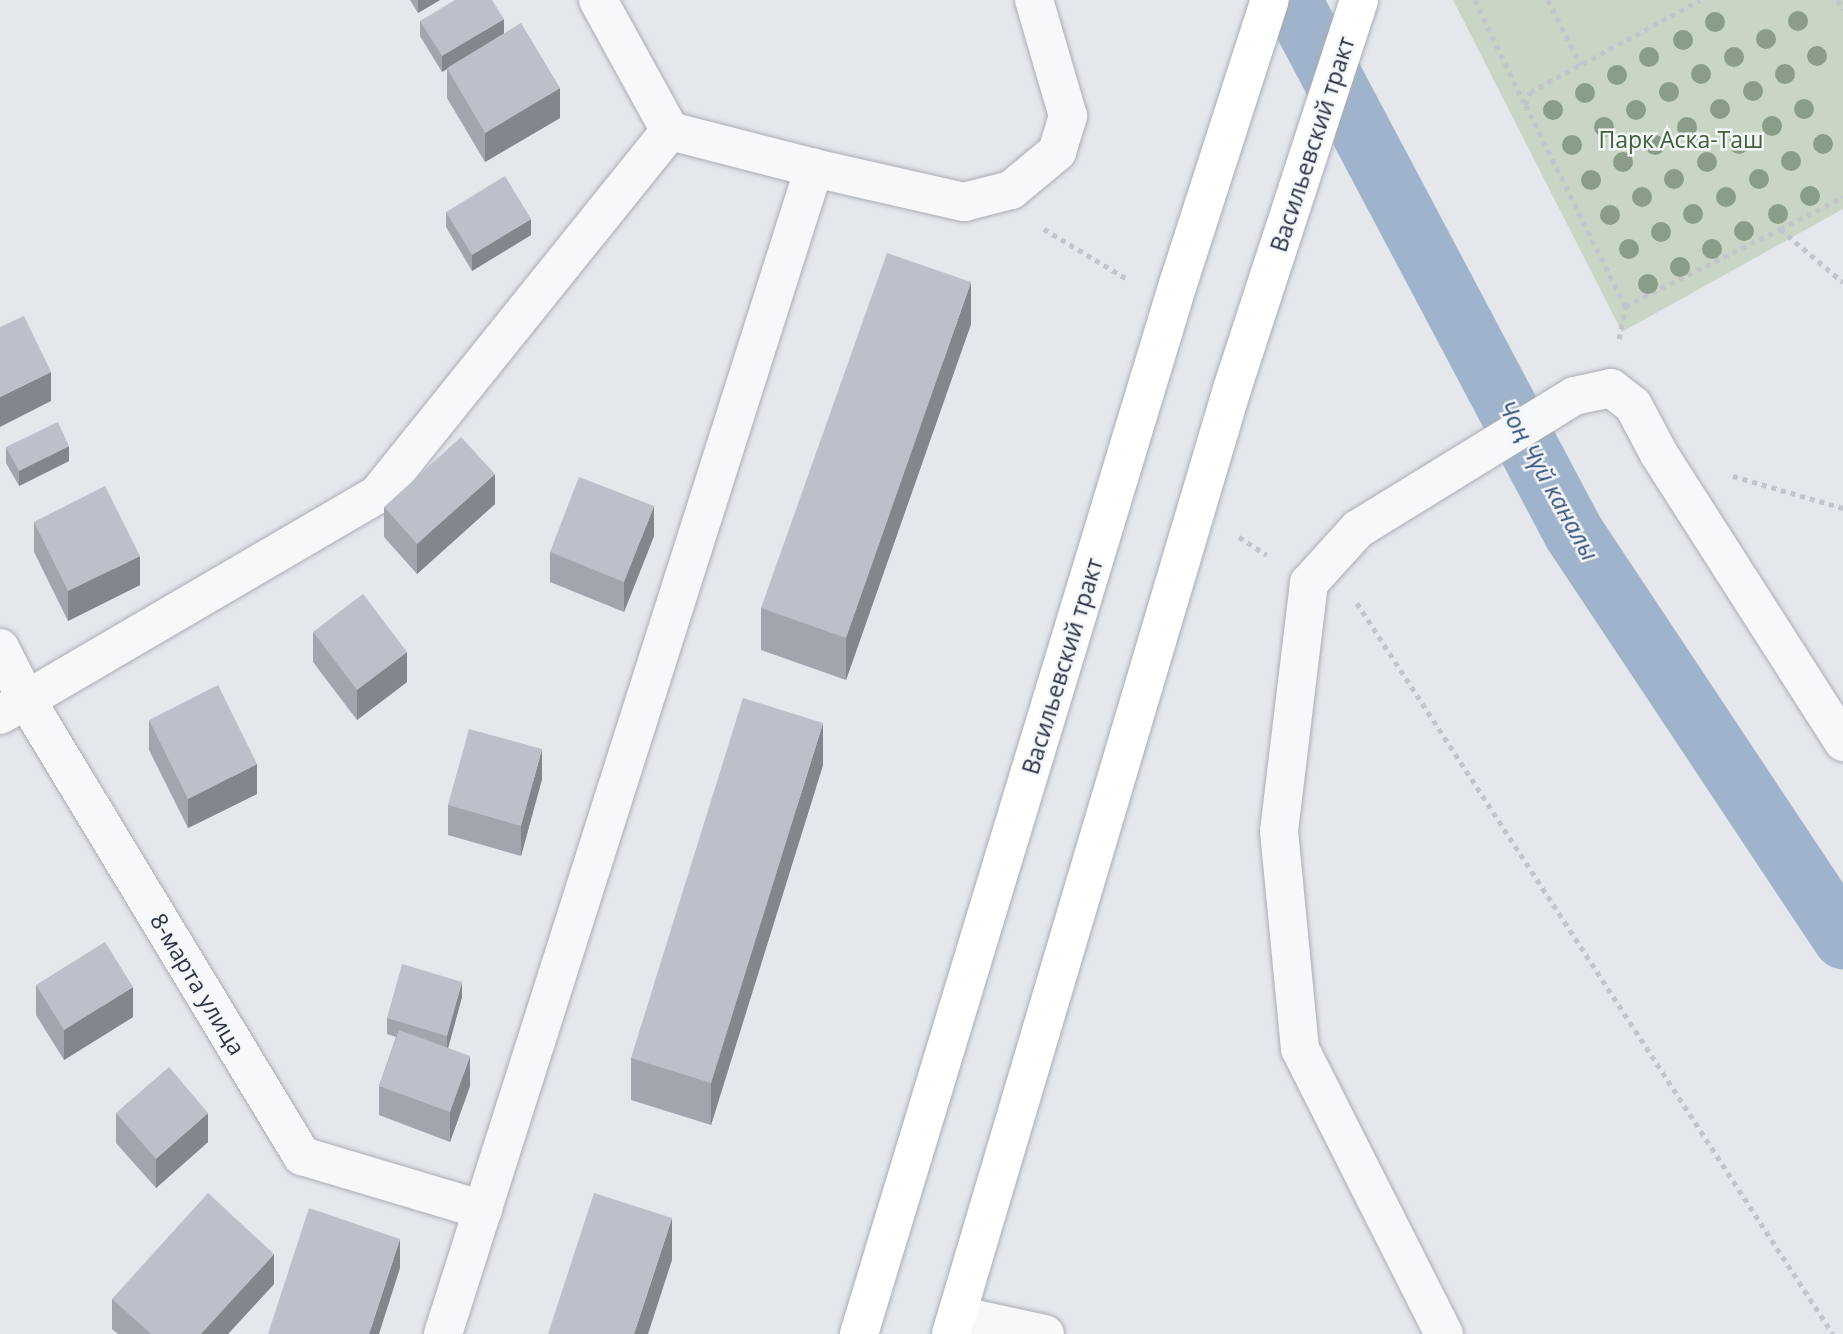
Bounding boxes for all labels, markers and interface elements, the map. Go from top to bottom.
street label: Васильевский тракт [1264,33,1360,255]
park label: Парк Аска-Таш [1599,125,1763,153]
water label: Чоң Чүй каналы [1493,395,1605,565]
street label: Васильевский тракт [1016,555,1108,777]
street label: 8-марта улица [145,908,251,1060]

